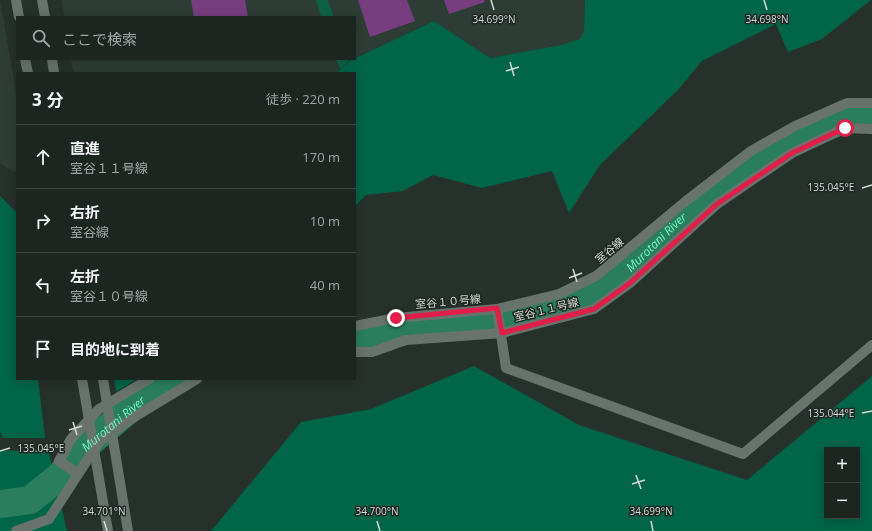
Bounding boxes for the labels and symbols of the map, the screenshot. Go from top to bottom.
text: 34.699°N [472,12,516,26]
text: 34.698°N [745,12,789,26]
route start [836,119,854,137]
text: 135.045°E [808,180,854,194]
water label: Murotani River [622,207,691,275]
street label: 室谷線 [592,234,626,266]
street label: 室谷１０号線 [414,291,482,311]
street label: 室谷１１号線 [512,294,580,324]
route end [387,309,405,327]
water label: Murotani River [77,391,149,455]
text: 135.044°E [808,406,854,420]
text: 135.045°E [18,441,64,455]
text: 34.701°N [82,504,126,518]
text: 34.700°N [355,504,399,518]
text: 34.699°N [629,504,673,518]

